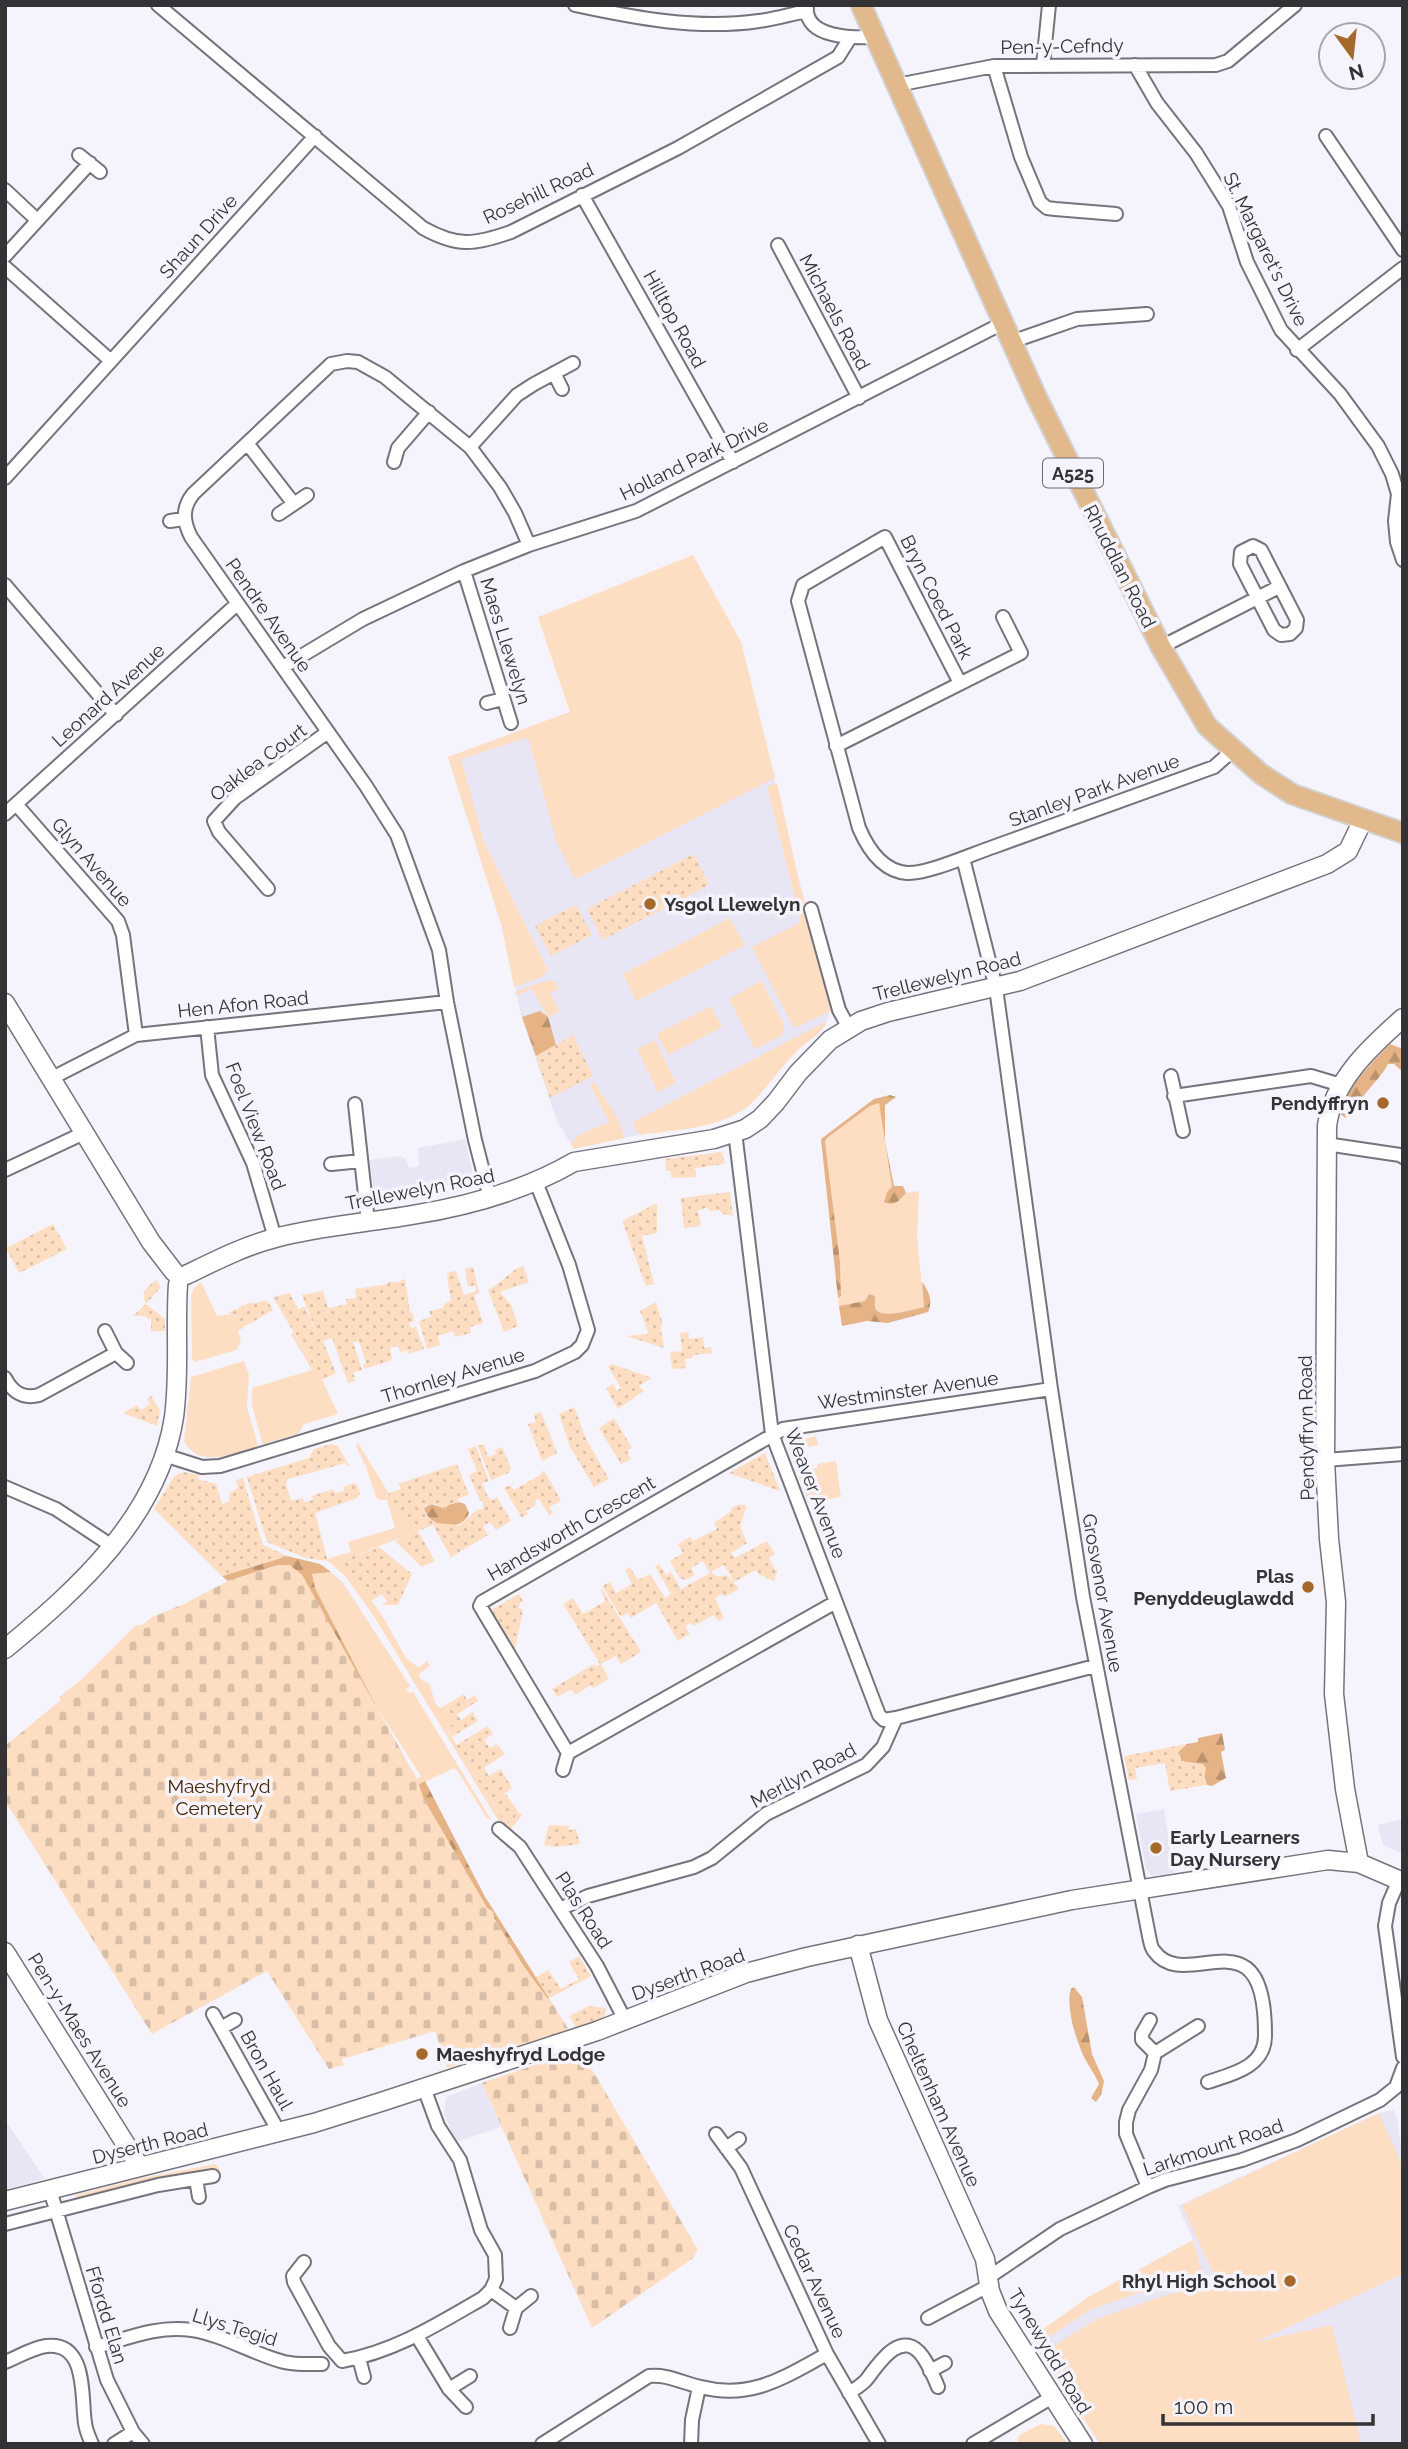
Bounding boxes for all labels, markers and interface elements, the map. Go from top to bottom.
north arrow [1317,21,1387,91]
street label: Pen-y-Cefndy [1000,34,1124,58]
text: N [1347,60,1366,85]
street label: Rosehill Road [479,158,597,228]
street label: St. Margaret's Drive [1219,169,1313,329]
street label: Shaun Drive [155,189,241,283]
street label: Michaels Road [795,250,875,374]
street label: Hilltop Road [639,266,711,372]
street label: Holland Park Drive [616,413,772,505]
road number: A525 [1043,458,1103,488]
street label: Rhuddlan Road [1079,501,1161,631]
street label: Bryn Coed Park [896,531,978,663]
street label: Pendre Avenue [222,554,316,676]
street label: Maes Llewelyn [476,575,536,707]
street label: Leonard Avenue [47,639,169,751]
street label: Oaklea Court [206,718,311,805]
street label: Stanley Park Avenue [1006,749,1182,831]
street label: Glyn Avenue [47,813,137,911]
place label: Ysgol Llewelyn [664,893,800,915]
marker: Ysgol Llewelyn [642,896,658,912]
street label: Trellewelyn Road [871,947,1023,1005]
street label: Hen Afon Road [176,986,310,1022]
street label: Foel View Road [222,1059,290,1193]
place label: Pendyffryn [1270,1092,1369,1114]
marker: Pendyffryn [1375,1095,1391,1111]
street label: Trellewelyn Road [344,1164,496,1214]
street label: Thornley Avenue [379,1343,527,1407]
street label: Pendyffryn Road [1294,1355,1318,1501]
street label: Westminster Avenue [817,1366,999,1414]
street label: Weaver Avenue [781,1425,851,1561]
street label: Handsworth Crescent [483,1471,659,1585]
street label: Grosvenor Avenue [1078,1512,1128,1674]
place label: Plas Penyddeuglawdd [1133,1565,1294,1609]
marker: Plas Penyddeuglawdd [1300,1579,1316,1595]
street label: Merllyn Road [747,1738,859,1812]
park label: Maeshyfryd Cemetery [167,1775,271,1819]
place label: Early Learners Day Nursery [1170,1826,1300,1870]
marker: Early Learners Day Nursery [1148,1840,1164,1856]
street label: Plas Road [551,1868,617,1952]
street label: Dyserth Road [629,1943,747,2005]
street label: Pen-y-Maes Avenue [24,1949,136,2111]
street label: Cheltenham Avenue [893,2018,985,2190]
street label: Bron Haul [236,2027,298,2114]
place label: Maeshyfryd Lodge [436,2043,605,2065]
marker: Maeshyfryd Lodge [414,2046,430,2062]
street label: Larkmount Road [1140,2114,1286,2180]
street label: Dyserth Road [90,2118,210,2168]
street label: Cedar Avenue [779,2220,851,2342]
street label: Ffordd Elan [82,2263,132,2367]
place label: Rhyl High School [1122,2270,1277,2292]
marker: Rhyl High School [1282,2273,1298,2289]
street label: Tynewydd Road [1004,2285,1096,2417]
street label: Llys Tegid [190,2304,280,2350]
scale bar [1163,2382,1373,2426]
text: 100 m [1174,2394,1233,2419]

